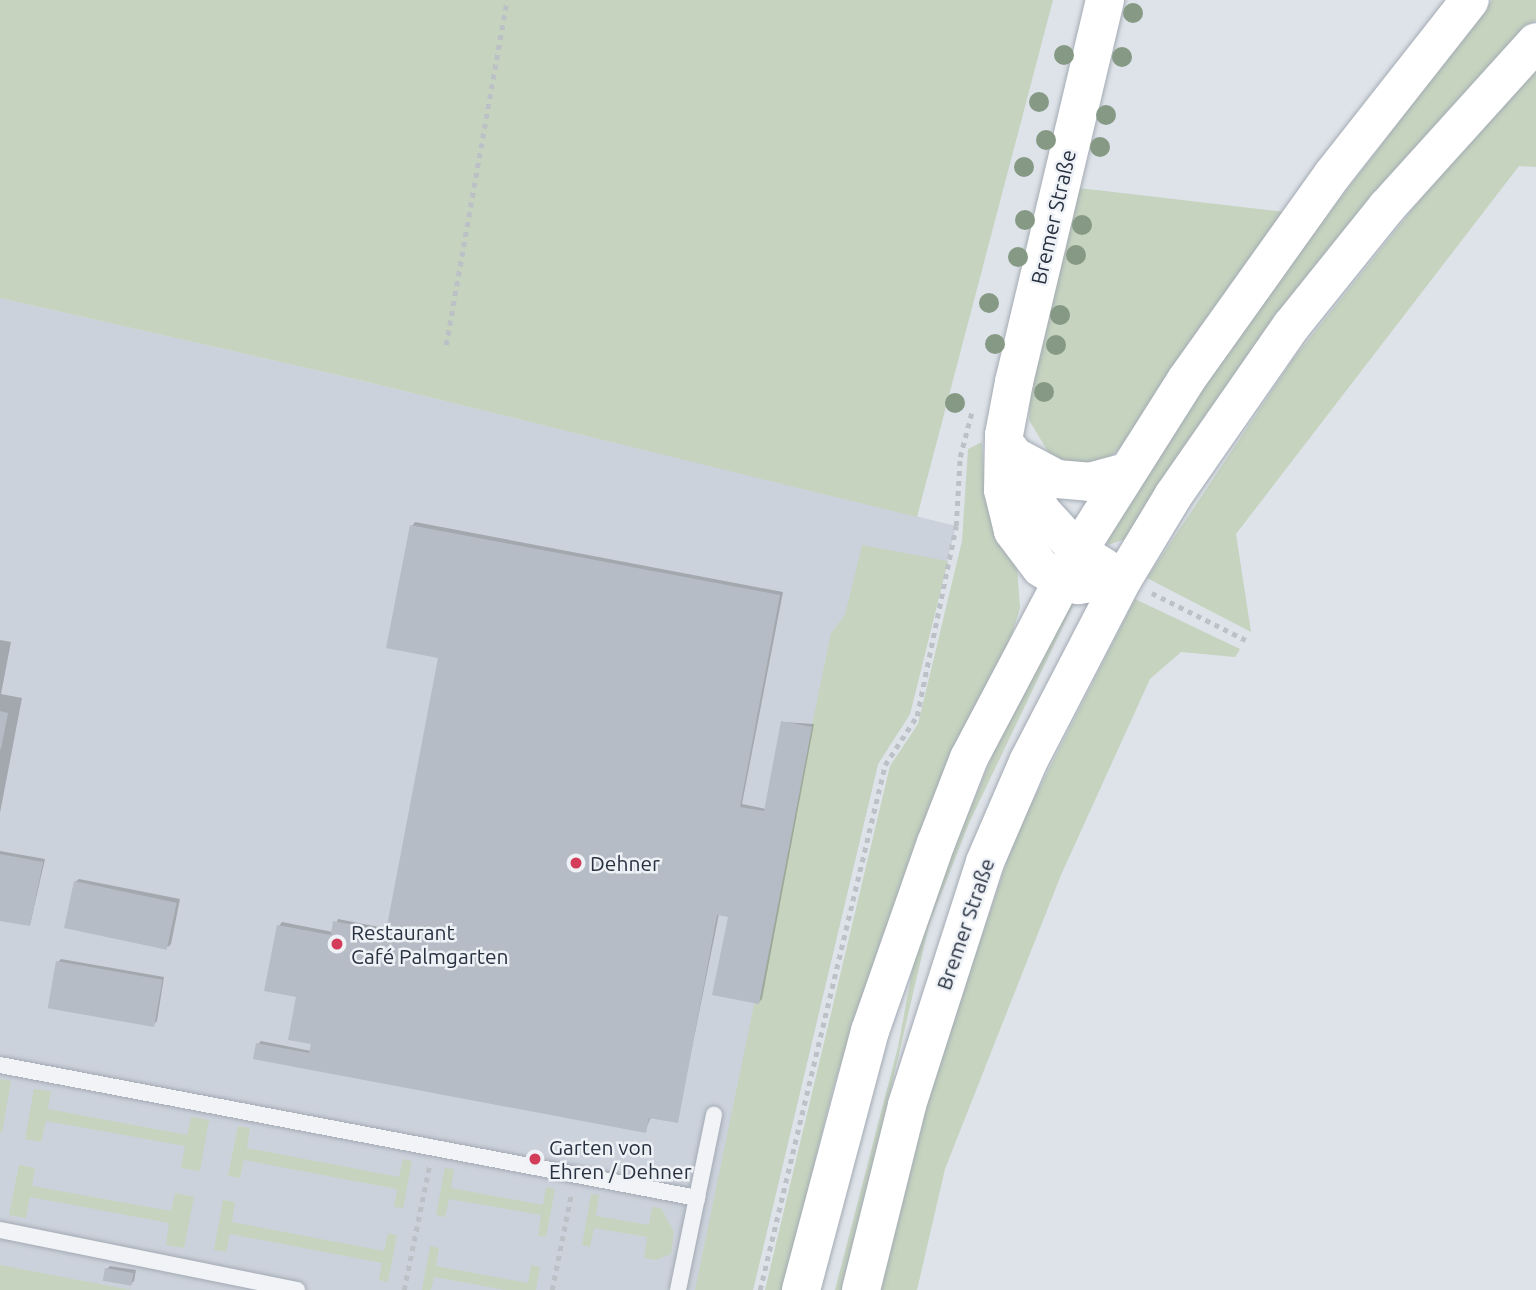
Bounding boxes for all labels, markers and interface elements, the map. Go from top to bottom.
street label: Bremer Straße [1025,147,1081,287]
place label: Dehner [590,850,660,876]
marker: Dehner [568,855,584,871]
street label: Bremer Straße [931,855,999,993]
place label: Restaurant Café Palmgarten [351,919,508,969]
marker: Restaurant Café Palmgarten [329,936,345,952]
place label: Garten von Ehren / Dehner [549,1134,692,1184]
marker: Garten von Ehren / Dehner [527,1151,543,1167]

